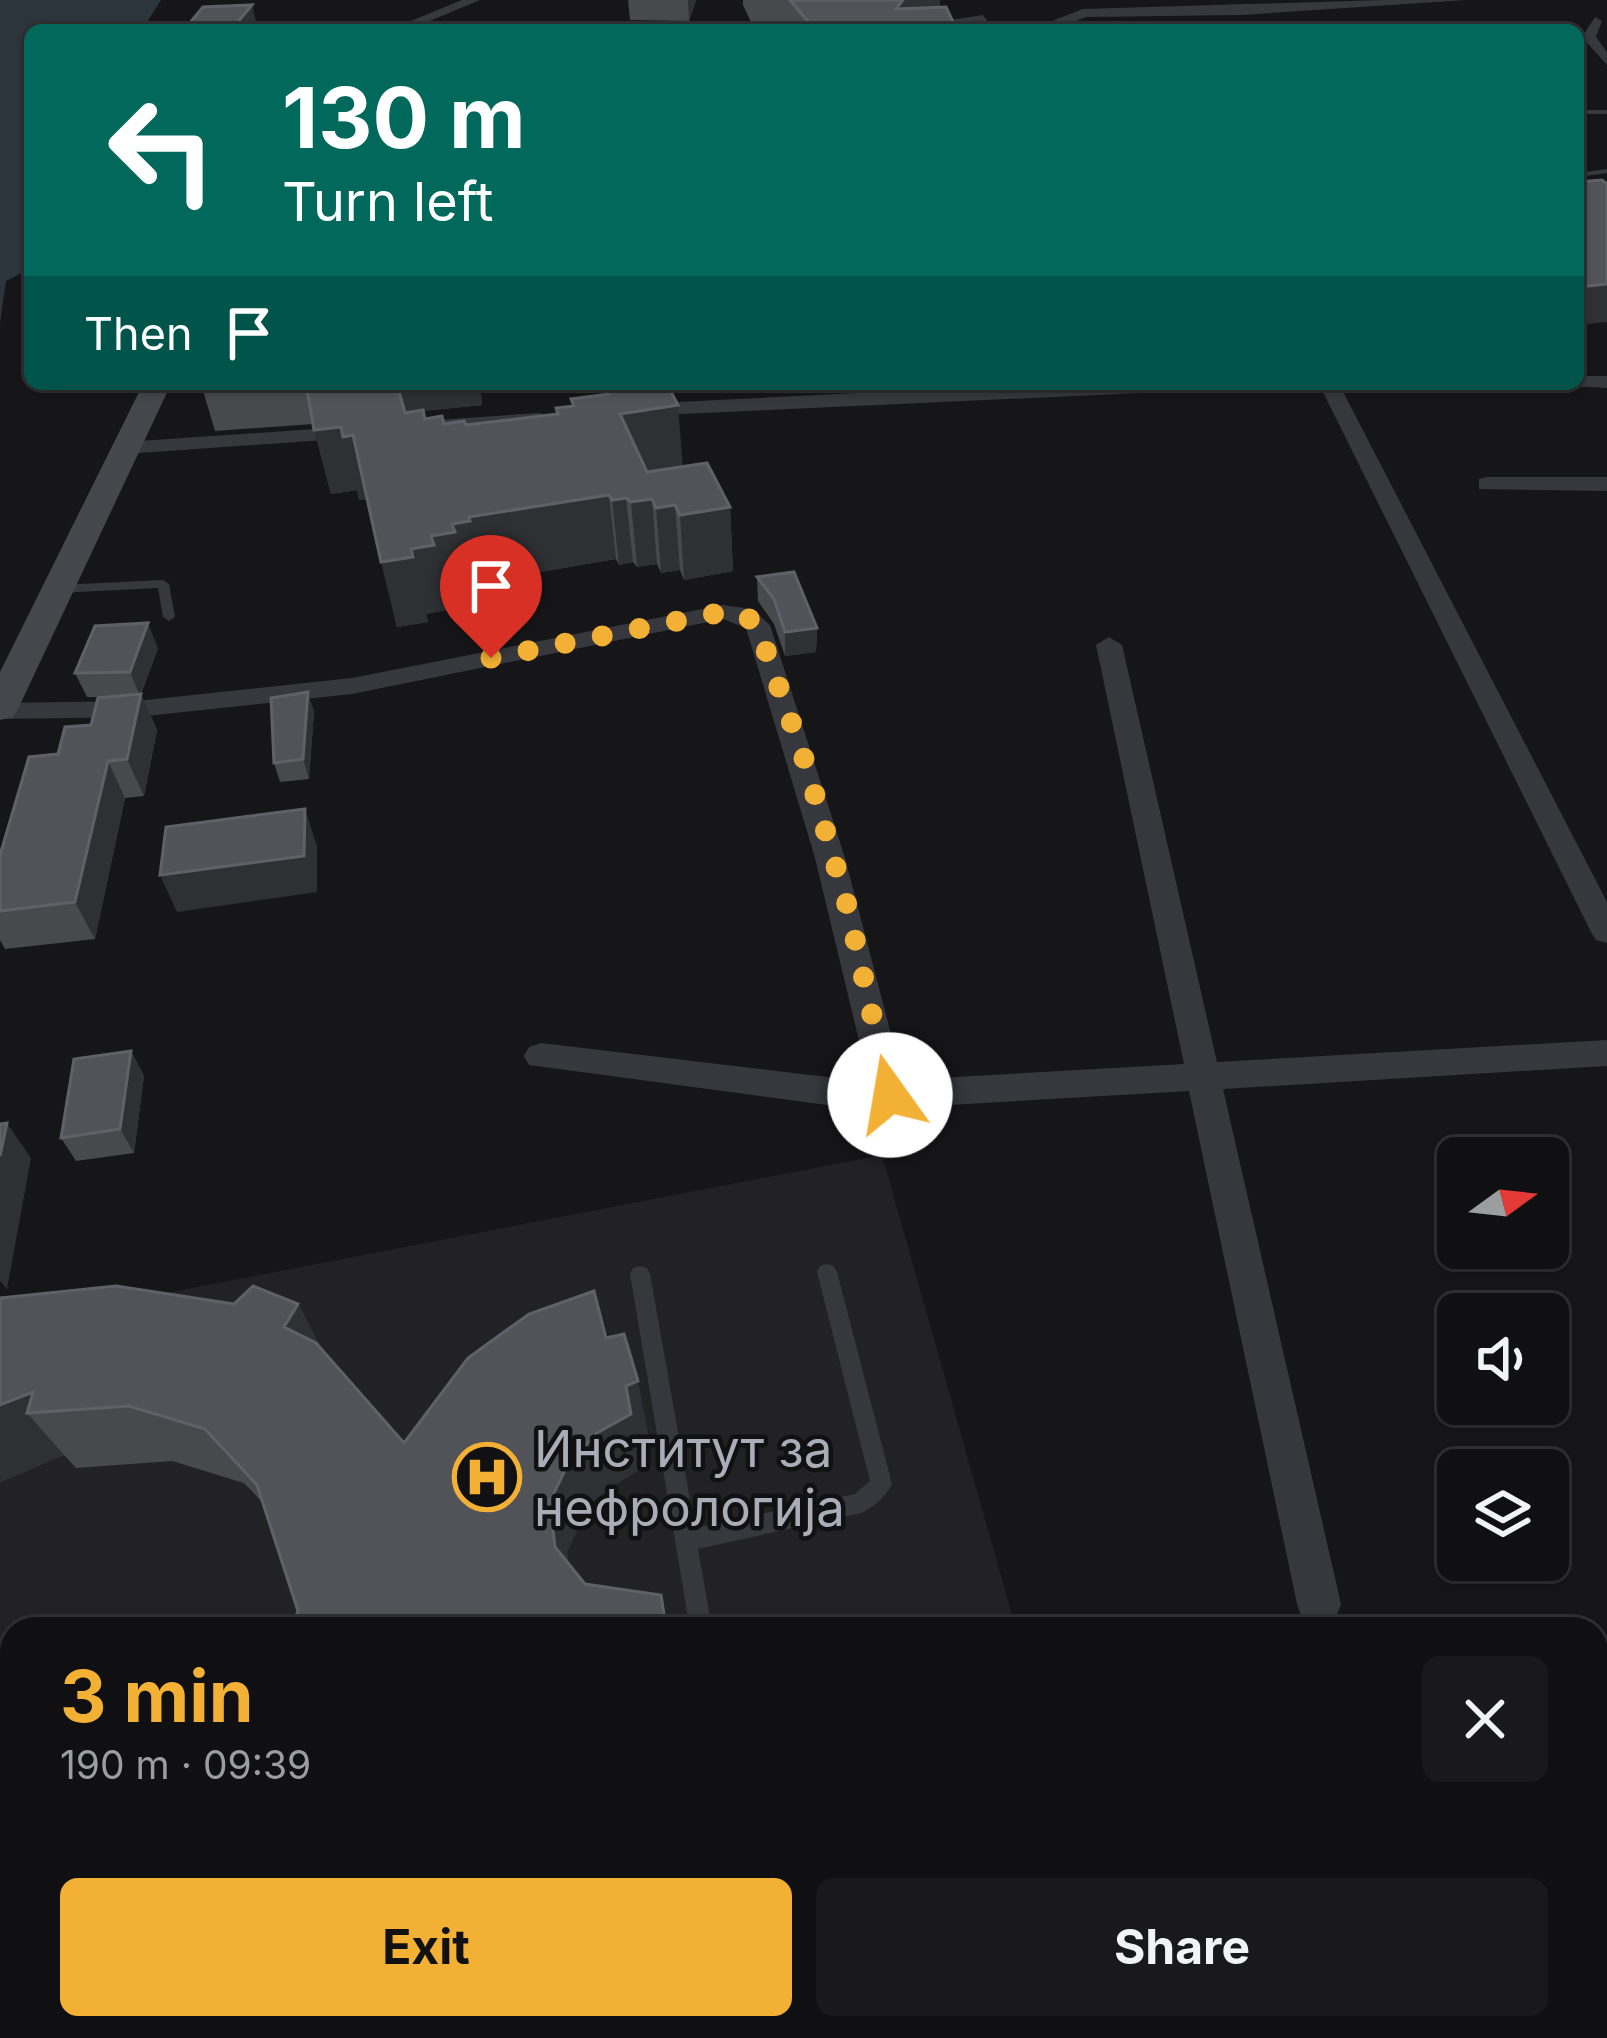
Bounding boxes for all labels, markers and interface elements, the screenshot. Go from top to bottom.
text: 130 m [282,67,526,168]
icon: left [84,72,240,228]
text: Turn left [282,169,493,234]
icon: arrive [216,300,282,366]
text: Then [84,306,192,361]
pin [440,535,542,658]
icon: arrive [458,553,524,619]
position arrow [827,1032,953,1158]
north arrow [1437,1137,1569,1269]
map controls [1437,1137,1569,1581]
button: sound [1437,1293,1569,1425]
place label: Институт за нефрологија [534,1418,845,1538]
hospital icon: Институт за нефрологија [452,1442,522,1512]
button: layers [1437,1449,1569,1581]
text: 3 min [60,1652,254,1739]
button: close [1422,1656,1548,1782]
text: 190 m · 09:39 [60,1741,311,1788]
button: Exit [60,1878,792,2016]
button: Share [816,1878,1548,2016]

